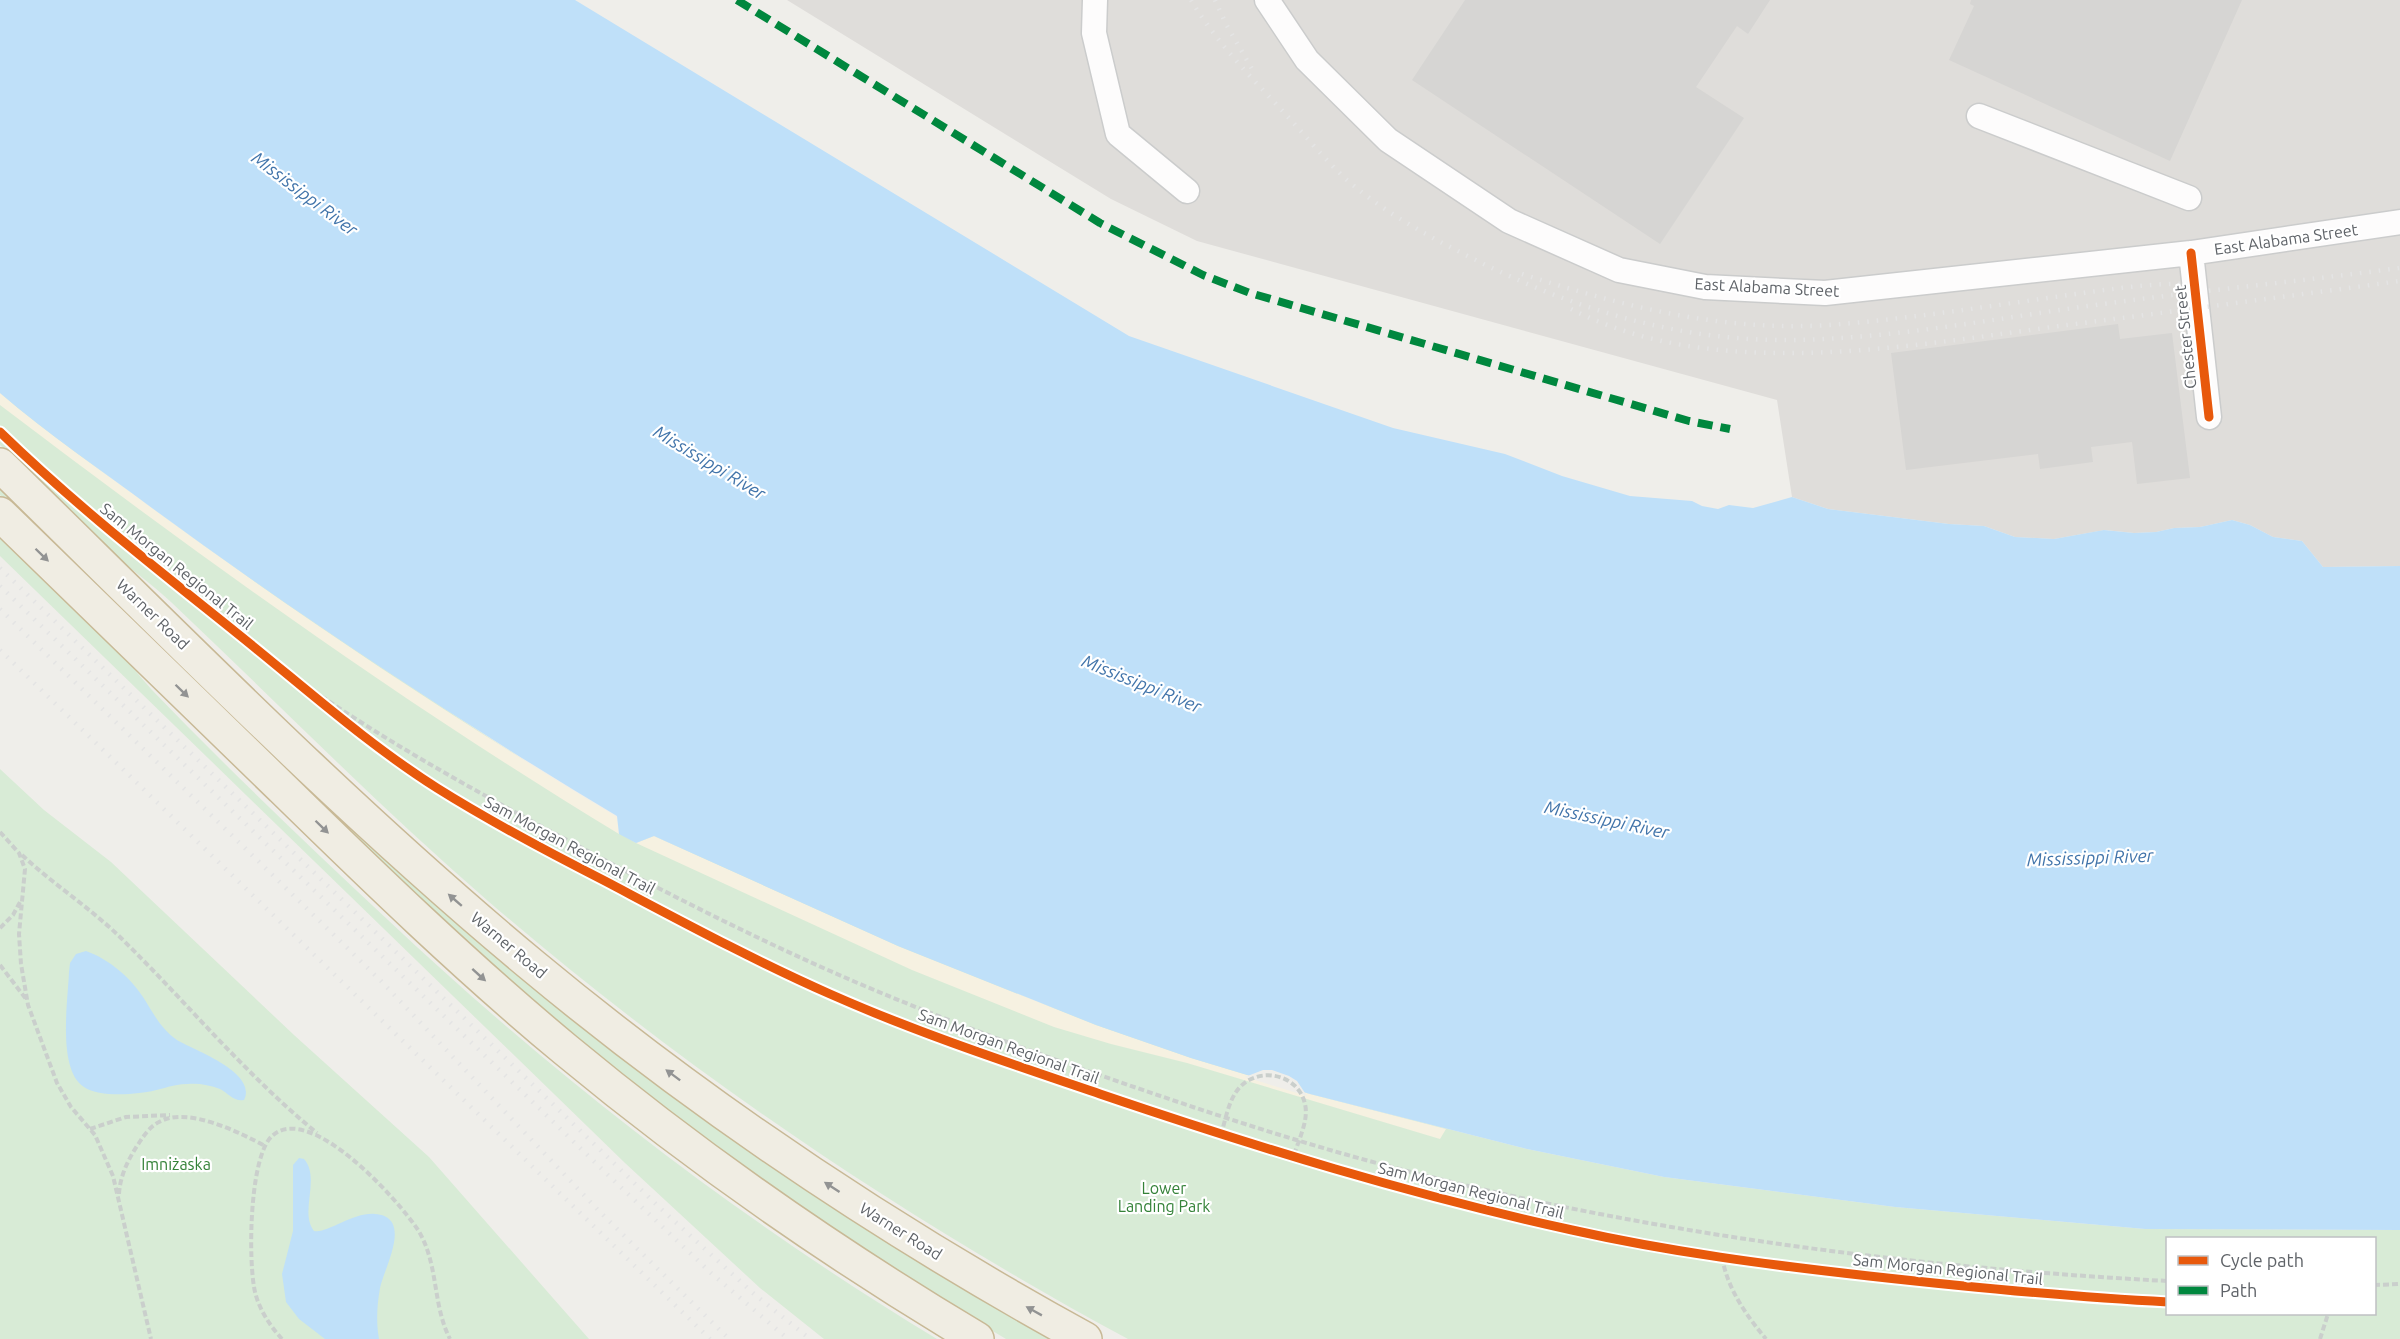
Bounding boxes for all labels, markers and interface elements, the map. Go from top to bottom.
water label: Mississippi River [248,147,363,240]
street label: East Alabama Street [2213,220,2360,258]
street label: East Alabama Street [1694,274,1841,300]
street label: Chester Street [2171,284,2199,390]
water label: Mississippi River [651,421,770,504]
street label: Sam Morgan Regional Trail [97,499,257,633]
one-way arrow [34,548,49,561]
street label: Warner Road [113,575,193,653]
water label: Mississippi River [1079,650,1206,716]
one-way arrow [174,684,189,698]
street label: Sam Morgan Regional Trail [482,792,658,898]
water label: Mississippi River [1543,796,1672,842]
one-way arrow [314,820,329,834]
water label: Mississippi River [2026,845,2155,869]
one-way arrow [448,893,463,907]
street label: Warner Road [467,908,551,982]
one-way arrow [471,968,486,981]
street label: Sam Morgan Regional Trail [916,1005,1102,1087]
one-way arrow [665,1069,681,1081]
park label: Imniżaska [141,1155,211,1173]
street label: Sam Morgan Regional Trail [1376,1158,1566,1222]
park label: Lower Landing Park [1118,1179,1210,1215]
one-way arrow [824,1182,840,1193]
street label: Warner Road [857,1199,945,1263]
legend [2166,1237,2376,1315]
street label: Sam Morgan Regional Trail [1852,1250,2044,1288]
text: Cycle path [2220,1250,2304,1270]
text: Path [2220,1280,2257,1300]
one-way arrow [1026,1305,1042,1316]

